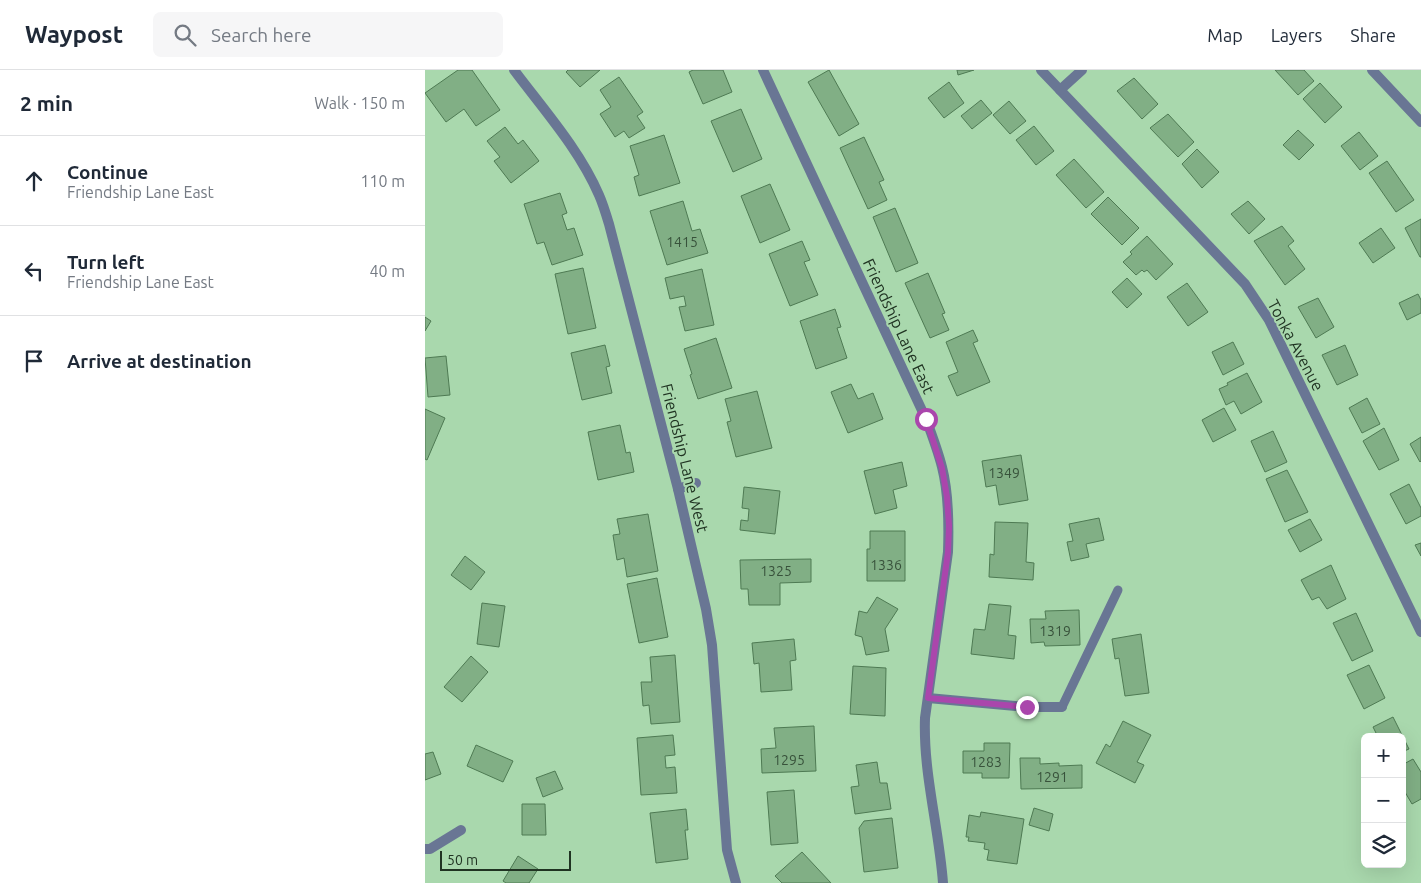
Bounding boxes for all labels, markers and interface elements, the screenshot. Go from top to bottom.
search box [153,12,503,57]
text: Waypost [25,21,123,48]
icon: search [171,21,199,49]
text: Search here [211,24,311,46]
text: Map [1207,25,1243,45]
text: Layers [1271,25,1322,45]
text: Share [1350,25,1396,45]
text: 2 min [20,91,73,115]
text: Walk · 150 m [314,94,405,112]
text: Continue [67,161,148,183]
icon: ahead [20,167,48,195]
text: 110 m [360,172,405,190]
text: Friendship Lane East [67,183,214,201]
house number: 1415 [666,234,698,250]
text: Turn left [67,251,145,273]
street label: Friendship Lane East [860,256,938,397]
icon: left [20,257,48,285]
text: 40 m [369,262,405,280]
text: Friendship Lane East [67,273,214,291]
street label: Tonka Avenue [1264,296,1328,394]
icon: arrive [20,347,48,375]
text: Arrive at destination [67,350,252,372]
street label: Friendship Lane West [658,382,712,535]
route start [915,408,938,431]
house number: 1349 [988,465,1020,481]
house number: 1336 [870,557,902,573]
house number: 1325 [760,563,792,579]
house number: 1319 [1039,623,1071,639]
route end [1016,696,1039,719]
map controls [1361,733,1406,868]
button: + [1361,733,1406,778]
house number: 1295 [773,752,805,768]
house number: 1283 [970,754,1002,770]
house number: 1291 [1036,769,1068,785]
button: − [1361,778,1406,823]
button: layers [1361,823,1406,868]
scale bar [440,848,571,871]
text: 50 m [447,852,478,868]

